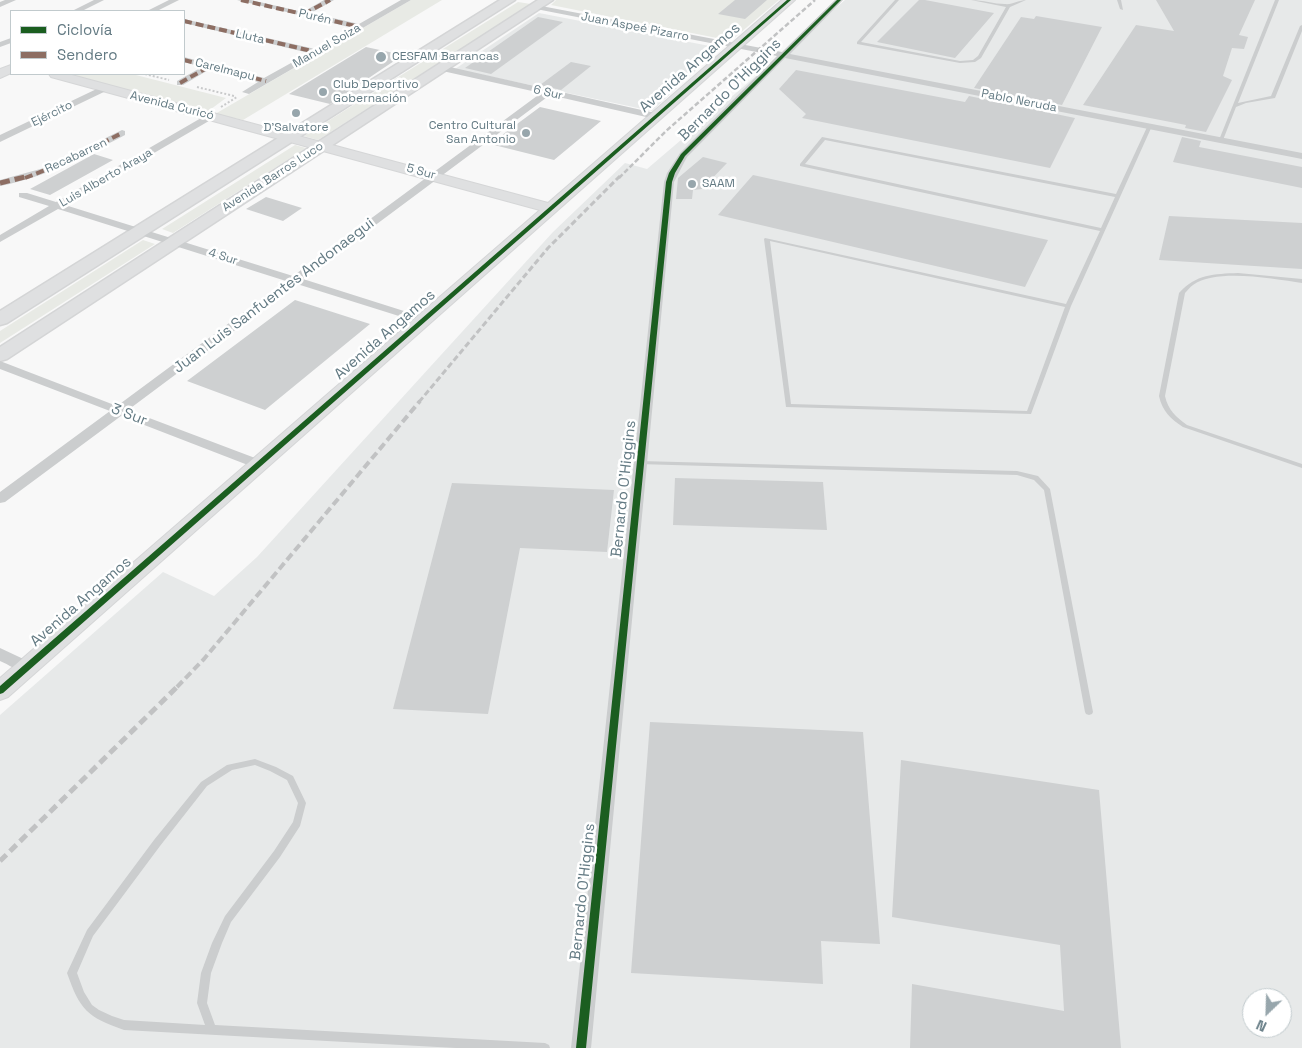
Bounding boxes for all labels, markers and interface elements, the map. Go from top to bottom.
street label: Purén [297,6,333,28]
street label: Juan Aspeé Pizarro [580,9,690,45]
legend [10,10,185,75]
street label: Avenida Angamos [636,19,744,117]
text: Ciclovía [57,20,112,39]
street label: Manuel Soiza [291,21,363,71]
street label: Lluta [234,27,266,47]
street label: Bernardo O'Higgins [675,35,785,145]
text: Sendero [57,45,117,64]
marker: CESFAM Barrancas [374,50,388,64]
place label: CESFAM Barrancas [392,50,499,64]
street label: Carelmapu [194,56,256,84]
place label: Club Deportivo Gobernación [333,78,419,106]
street label: 6 Sur [532,83,564,103]
marker: Club Deportivo Gobernación [317,86,329,98]
street label: Pablo Neruda [980,87,1058,115]
street label: Avenida Curicó [129,89,215,123]
street label: Ejército [29,98,75,130]
marker: D'Salvatore [290,107,302,119]
place label: Centro Cultural San Antonio [429,119,516,147]
place label: D'Salvatore [264,121,328,135]
marker: Centro Cultural San Antonio [520,127,532,139]
street label: Recabarren [43,135,109,177]
street label: Avenida Barros Luco [220,139,326,215]
street label: Luis Alberto Araya [57,146,155,210]
street label: 5 Sur [405,161,437,183]
place label: SAAM [702,177,735,191]
marker: SAAM [686,178,698,190]
street label: Juan Luis Sanfuentes Andonaegui [170,215,378,377]
street label: 4 Sur [207,246,239,268]
street label: Avenida Angamos [331,286,439,384]
street label: 3 Sur [109,400,149,430]
street label: Bernardo O'Higgins [608,420,640,558]
street label: Avenida Angamos [27,553,135,651]
street label: Bernardo O'Higgins [567,823,599,961]
north arrow [1242,988,1292,1038]
text: N [1253,1016,1269,1036]

